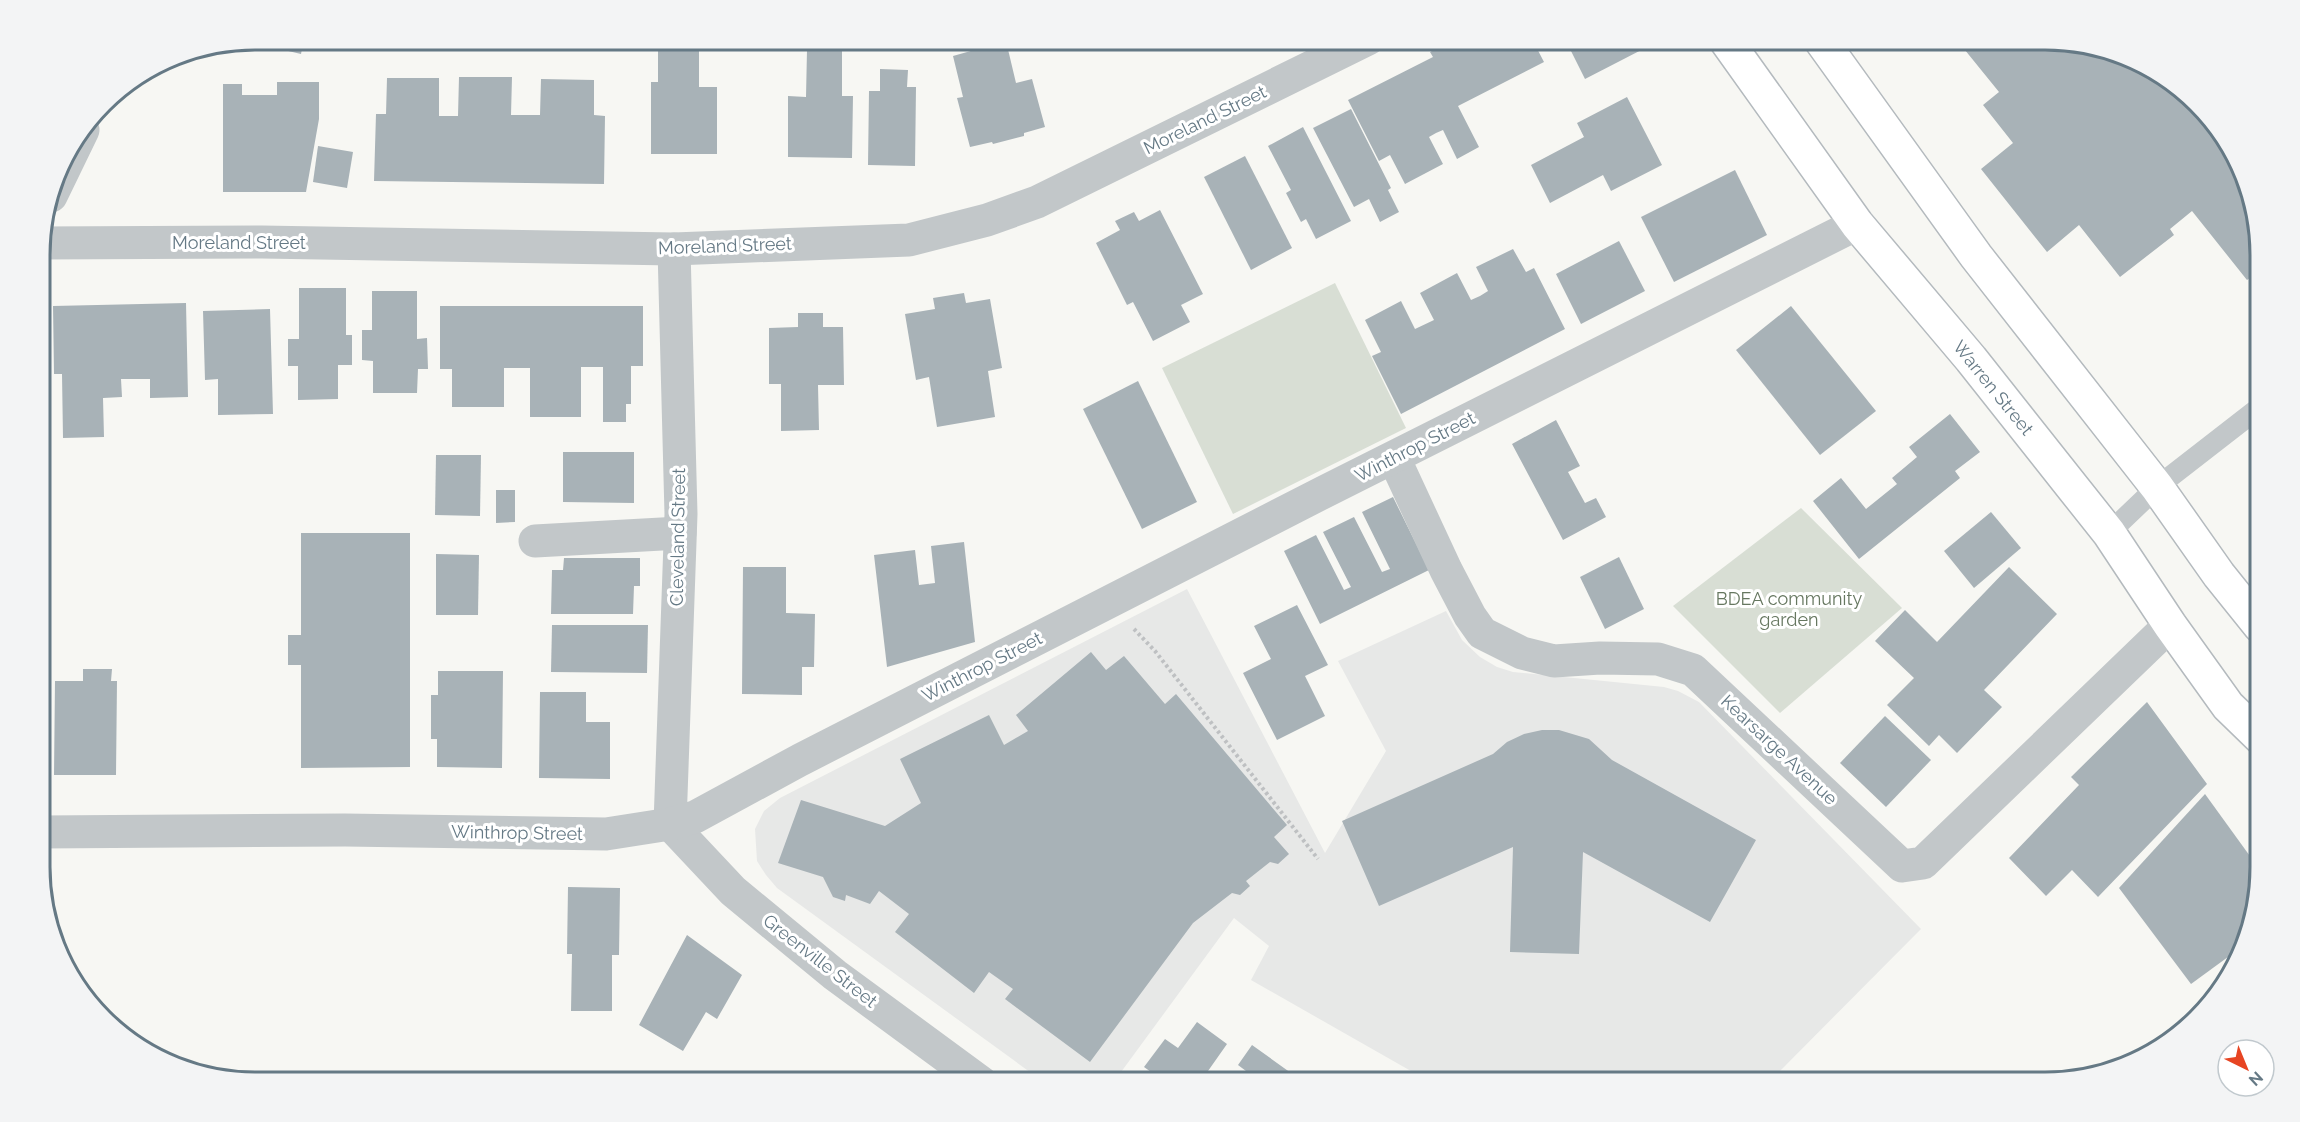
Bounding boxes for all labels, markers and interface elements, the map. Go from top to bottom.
street label: Moreland Street [1140,81,1270,158]
street label: Moreland Street [172,232,306,253]
street label: Moreland Street [658,233,792,258]
street label: Warren Street [1949,336,2038,439]
street label: Winthrop Street [1351,407,1478,486]
street label: Cleveland Street [666,468,689,606]
park label: BDEA community garden [1716,588,1862,630]
street label: Winthrop Street [918,627,1045,706]
street label: Kearsarge Avenue [1717,690,1842,809]
street label: Winthrop Street [451,821,583,844]
street label: Greenville Street [759,910,881,1012]
north arrow [2216,1038,2276,1098]
text: N [2245,1067,2267,1090]

